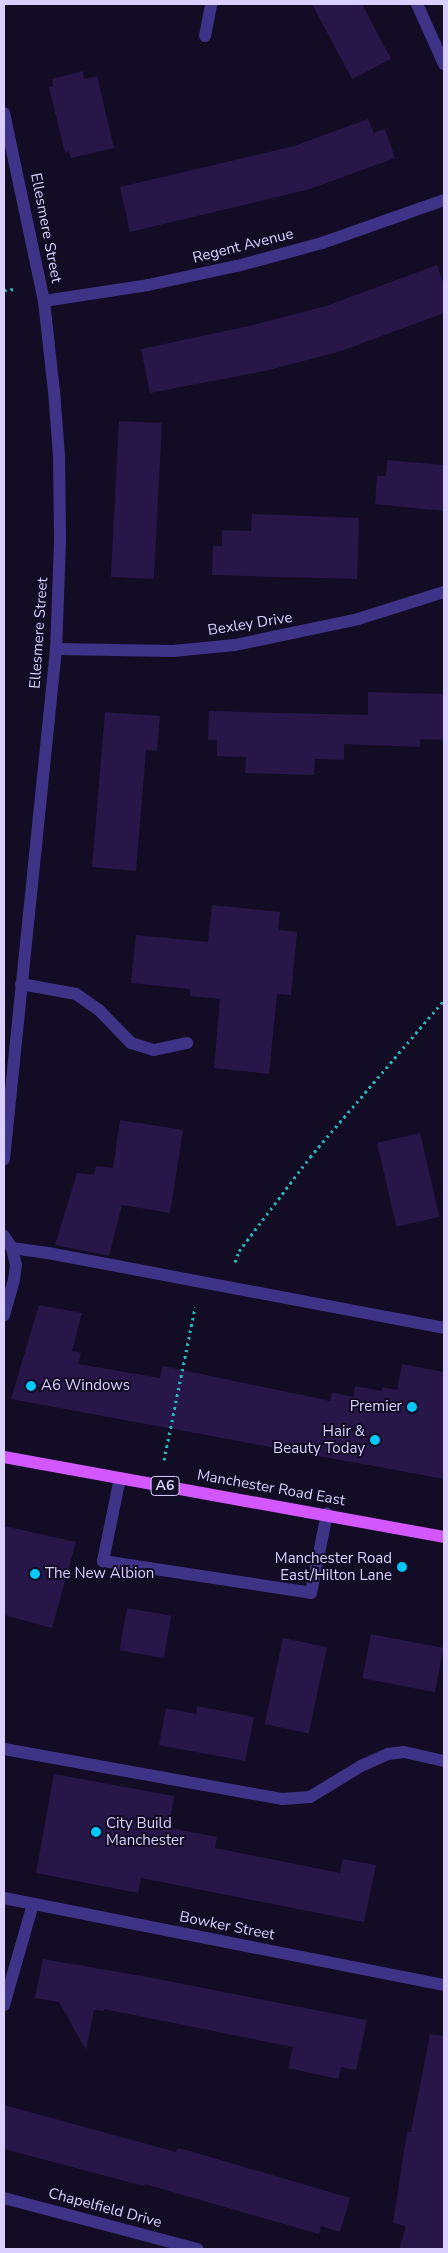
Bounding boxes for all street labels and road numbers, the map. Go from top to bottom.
street label: Ellesmere Street [27,172,65,284]
street label: Regent Avenue [191,225,295,267]
street label: Ellesmere Street [26,577,52,689]
street label: Bexley Drive [206,608,294,640]
street label: Manchester Road East [196,1466,346,1510]
road number: A6 [150,1474,180,1498]
street label: Bowker Street [178,1908,276,1944]
street label: Chapelfield Drive [46,2184,164,2232]

